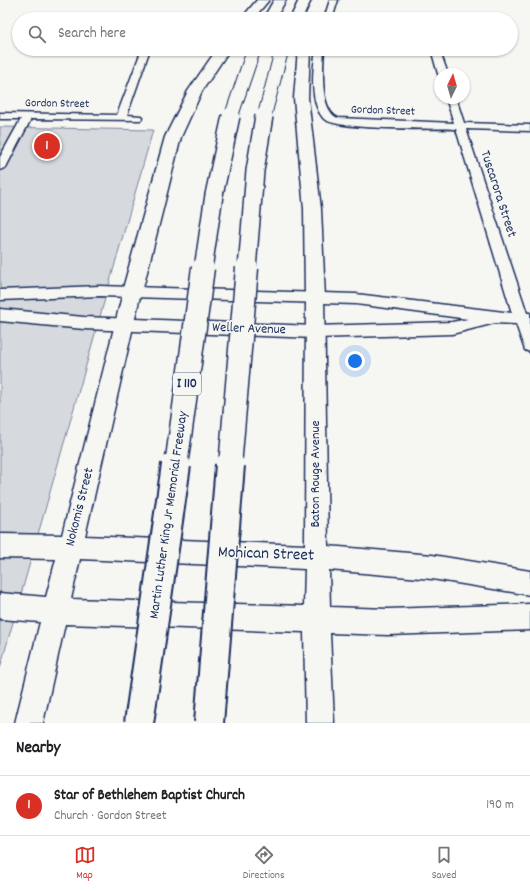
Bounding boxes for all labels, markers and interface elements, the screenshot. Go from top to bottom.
search box [12,12,518,56]
icon: search [26,23,48,45]
text: Search here [58,23,126,45]
north arrow [434,68,470,104]
street label: Gordon Street [25,95,90,113]
street label: Gordon Street [351,101,416,121]
pin: 1 [34,131,60,161]
street label: Tuscarora Street [475,148,521,240]
street label: Weller Avenue [212,318,286,340]
your location [345,351,365,371]
road number: I 110 [173,373,201,395]
street label: Martin Luther King Jr Memorial Freeway [145,409,194,620]
street label: Baton Rouge Avenue [306,420,326,528]
street label: Nokomis Street [61,466,99,548]
street label: Mohican Street [217,541,315,569]
text: Nearby [16,737,60,761]
text: Star of Bethlehem Baptist Church [54,785,245,807]
text: 1 [28,796,30,815]
text: 190 m [486,796,514,815]
text: Church · Gordon Street [54,807,167,826]
tab: Map [74,844,96,884]
tab: Directions [243,844,285,884]
tab: Saved [432,844,456,884]

